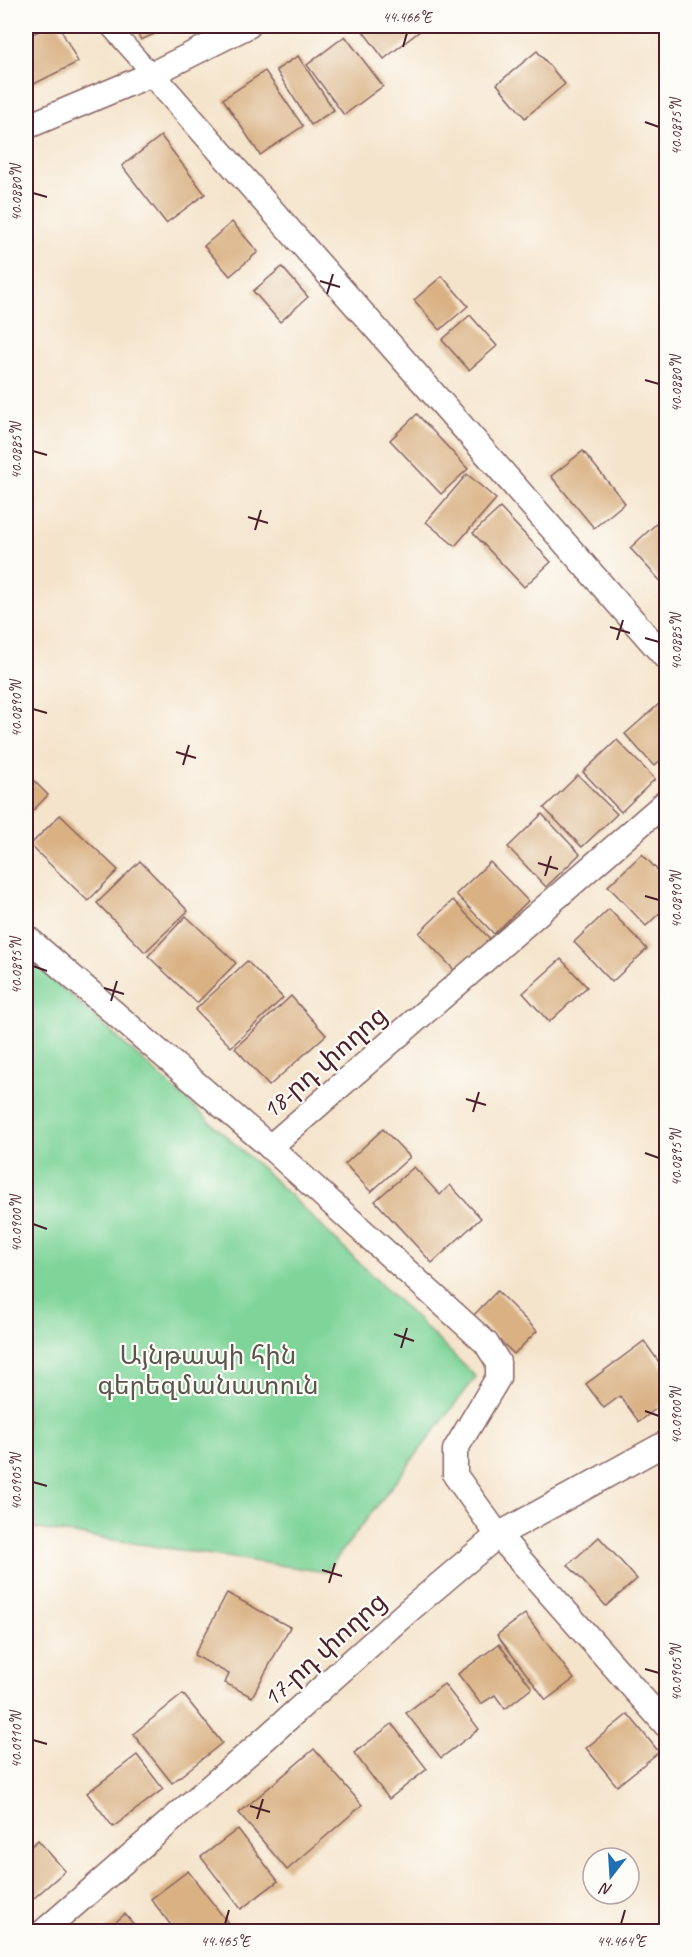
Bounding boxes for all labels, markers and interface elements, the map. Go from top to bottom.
text: 44.466°E [383,8,434,27]
text: 40.0875°N [667,96,686,155]
text: 40.0880°N [7,162,26,221]
text: 40.0880°N [667,353,686,412]
text: 40.0885°N [7,420,26,479]
text: 40.0885°N [667,611,686,670]
text: 40.0890°N [7,678,26,737]
text: 40.0890°N [667,869,686,928]
text: 40.0895°N [7,935,26,994]
street label: 18-րդ փողոց [255,999,394,1126]
text: 40.0895°N [667,1127,686,1186]
text: 40.0900°N [7,1193,26,1252]
park label: Այնթապի հին գերեզմանատուն [97,1339,319,1402]
text: 40.0900°N [667,1385,686,1444]
text: 40.0905°N [7,1451,26,1510]
street label: 17-րդ փողոց [255,1585,393,1714]
text: 40.0905°N [667,1642,686,1701]
text: 40.0910°N [7,1709,26,1768]
north arrow [581,1846,641,1906]
text: N [596,1877,615,1900]
text: 44.465°E [201,1932,252,1951]
text: 44.464°E [597,1932,648,1951]

